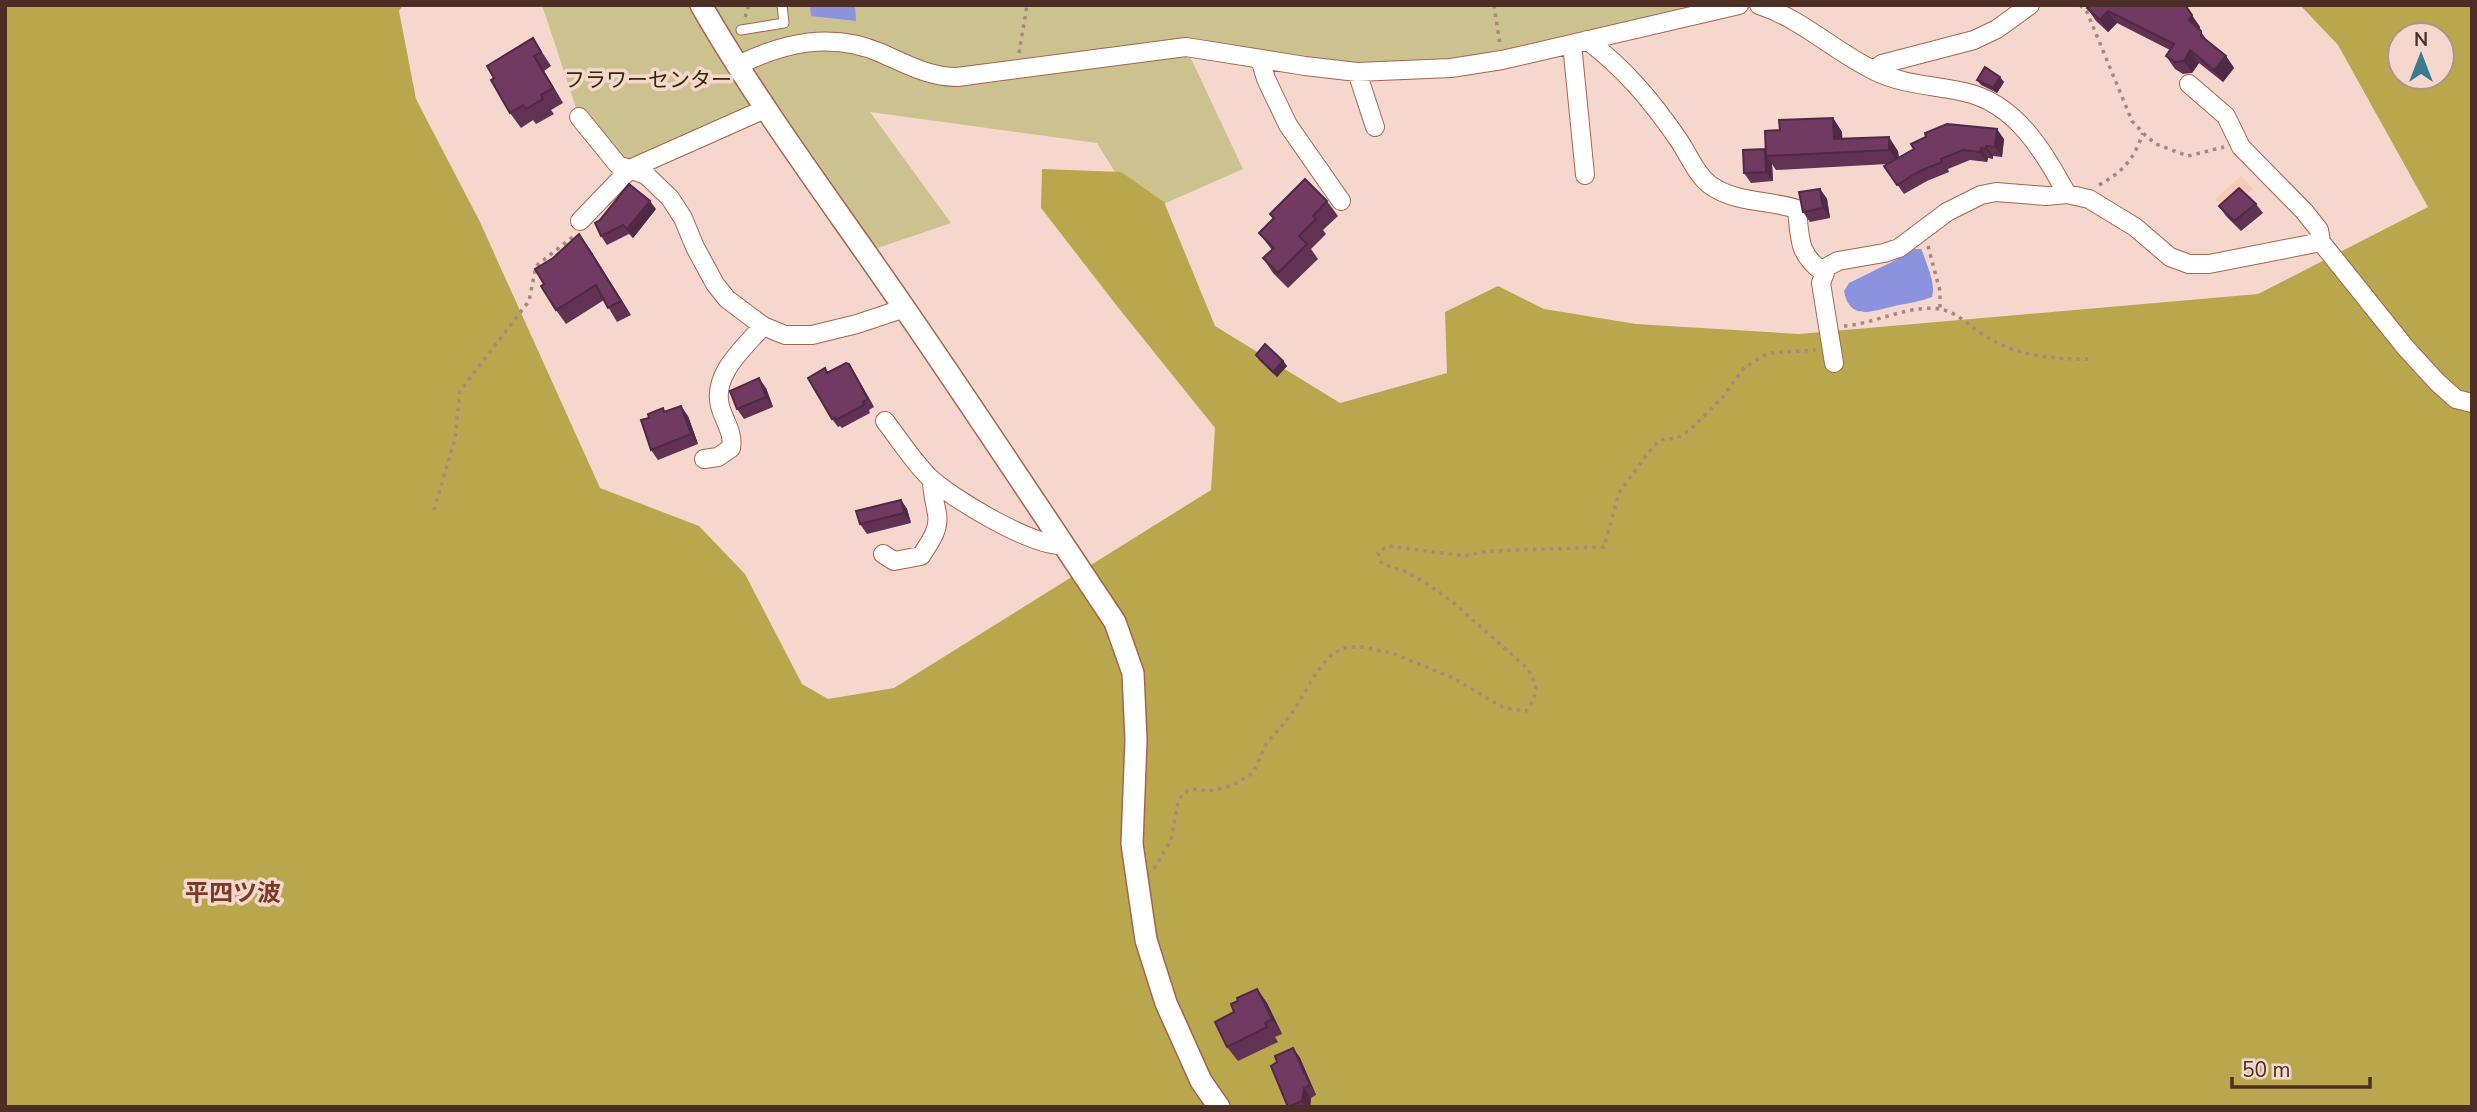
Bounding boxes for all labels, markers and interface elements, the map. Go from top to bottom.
north arrow [2386,21,2456,91]
text: N [2414,27,2428,53]
park label: フラワーセンター [564,66,732,94]
district label: 平四ツ波 [185,877,281,909]
scale bar [2232,1046,2370,1090]
text: 50 m [2242,1056,2291,1084]

